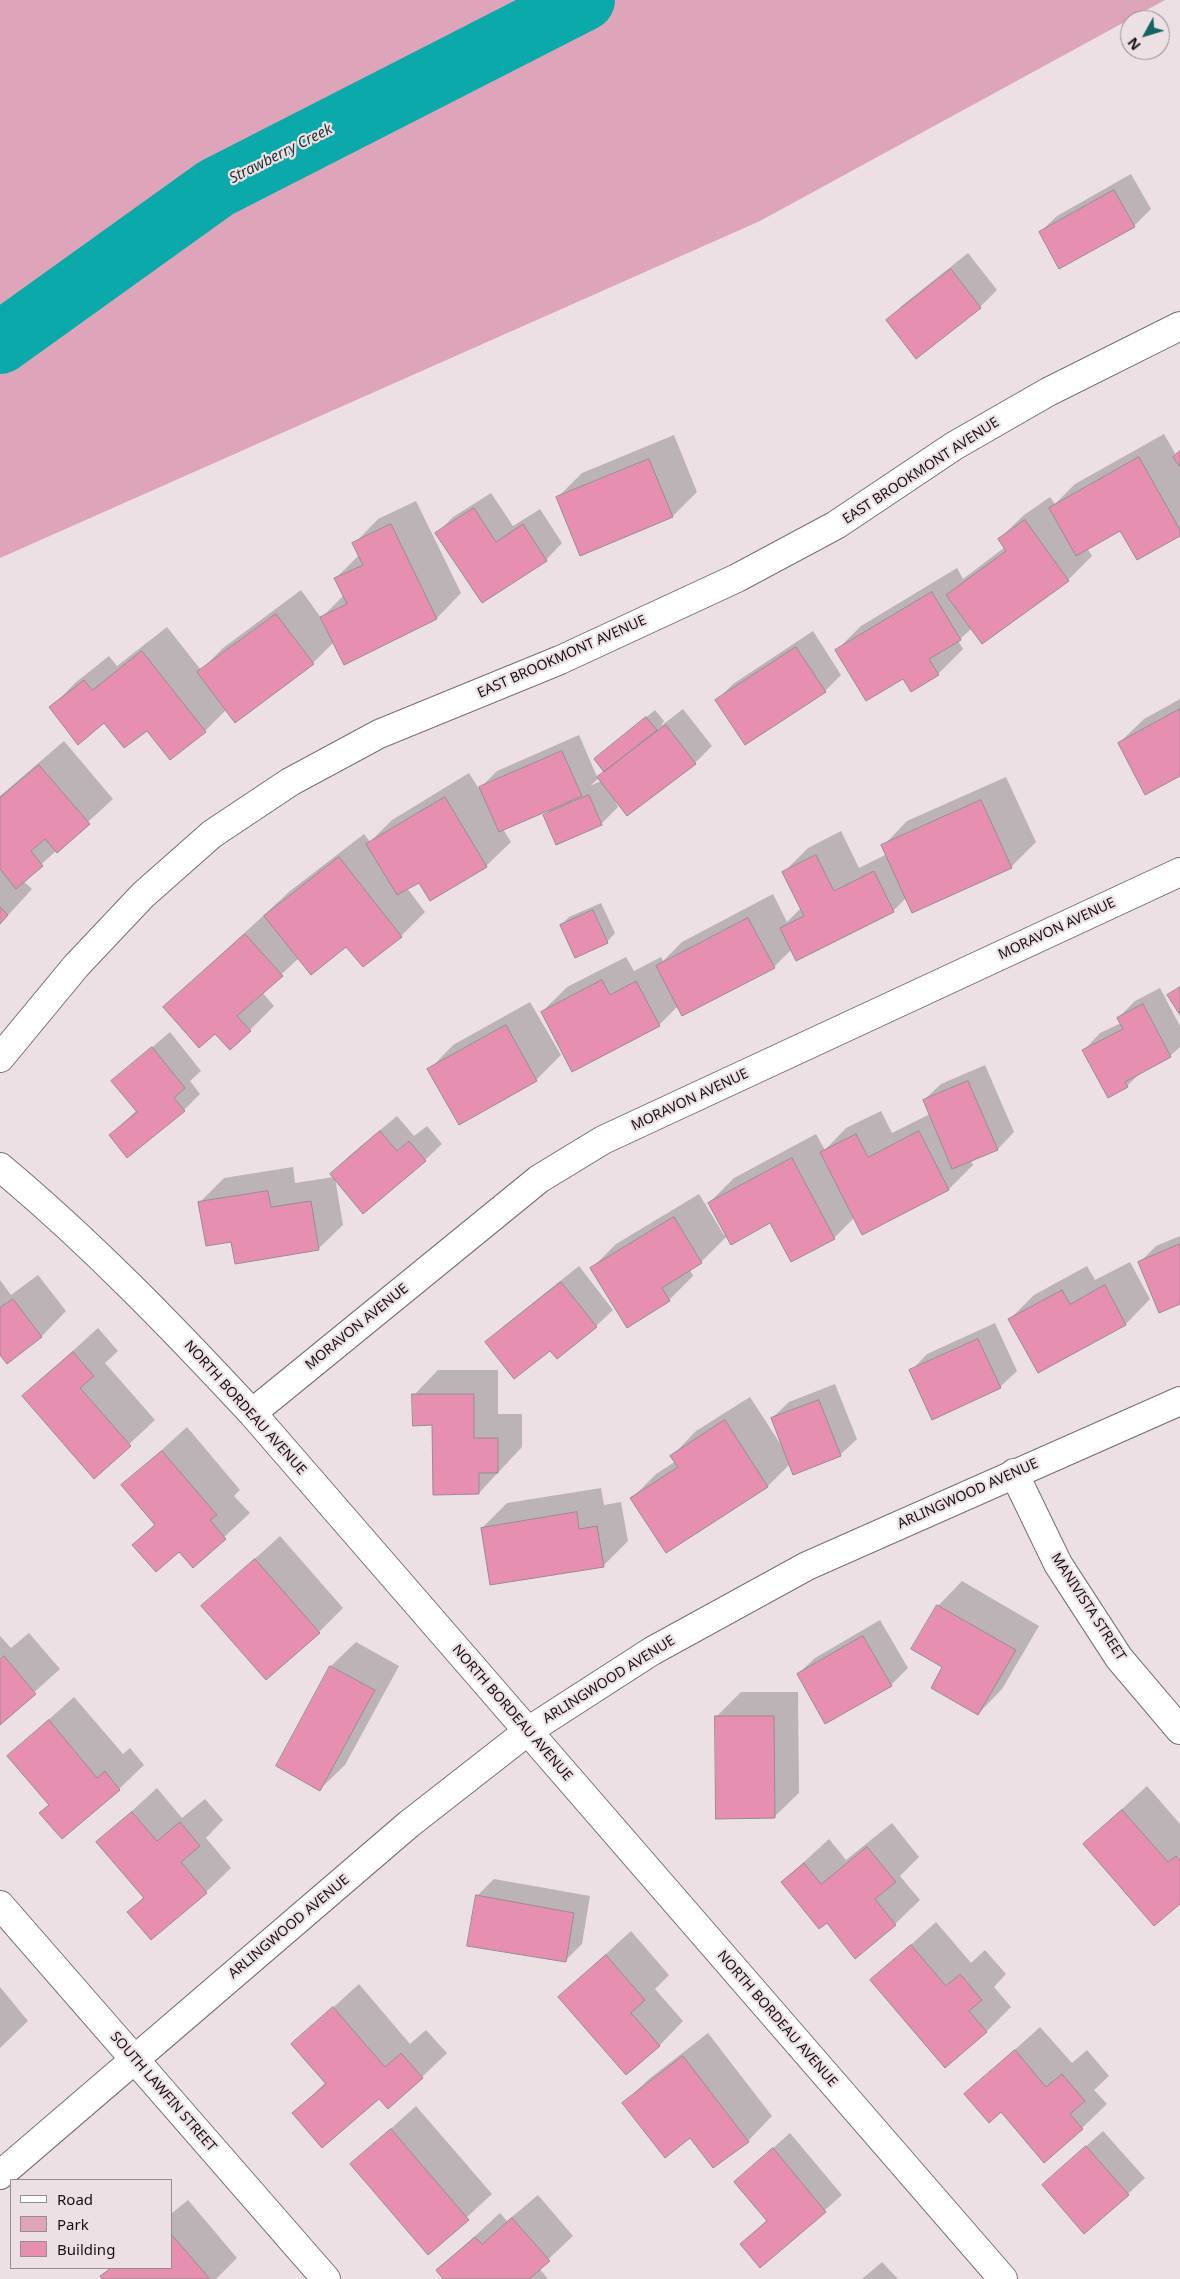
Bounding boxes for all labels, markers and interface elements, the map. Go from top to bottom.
north arrow [1120,10,1170,60]
text: N [1123,34,1145,55]
water label: Strawberry Creek [226,120,336,188]
street label: EAST BROOKMONT AVENUE [840,414,1002,528]
street label: EAST BROOKMONT AVENUE [475,612,649,702]
street label: MORAVON AVENUE [996,894,1118,964]
street label: MORAVON AVENUE [629,1065,751,1135]
street label: MORAVON AVENUE [302,1280,412,1374]
street label: NORTH BORDEAU AVENUE [180,1337,310,1479]
street label: ARLINGWOOD AVENUE [895,1455,1041,1533]
street label: MANIVISTA STREET [1047,1550,1129,1664]
street label: ARLINGWOOD AVENUE [540,1632,678,1728]
street label: NORTH BORDEAU AVENUE [448,1641,576,1785]
street label: ARLINGWOOD AVENUE [225,1872,353,1982]
street label: NORTH BORDEAU AVENUE [713,1947,841,2091]
street label: SOUTH LAWFIN STREET [106,2029,220,2155]
legend [10,2179,172,2269]
text: Road [57,2189,93,2209]
text: Park [57,2214,89,2234]
text: Building [57,2239,115,2259]

